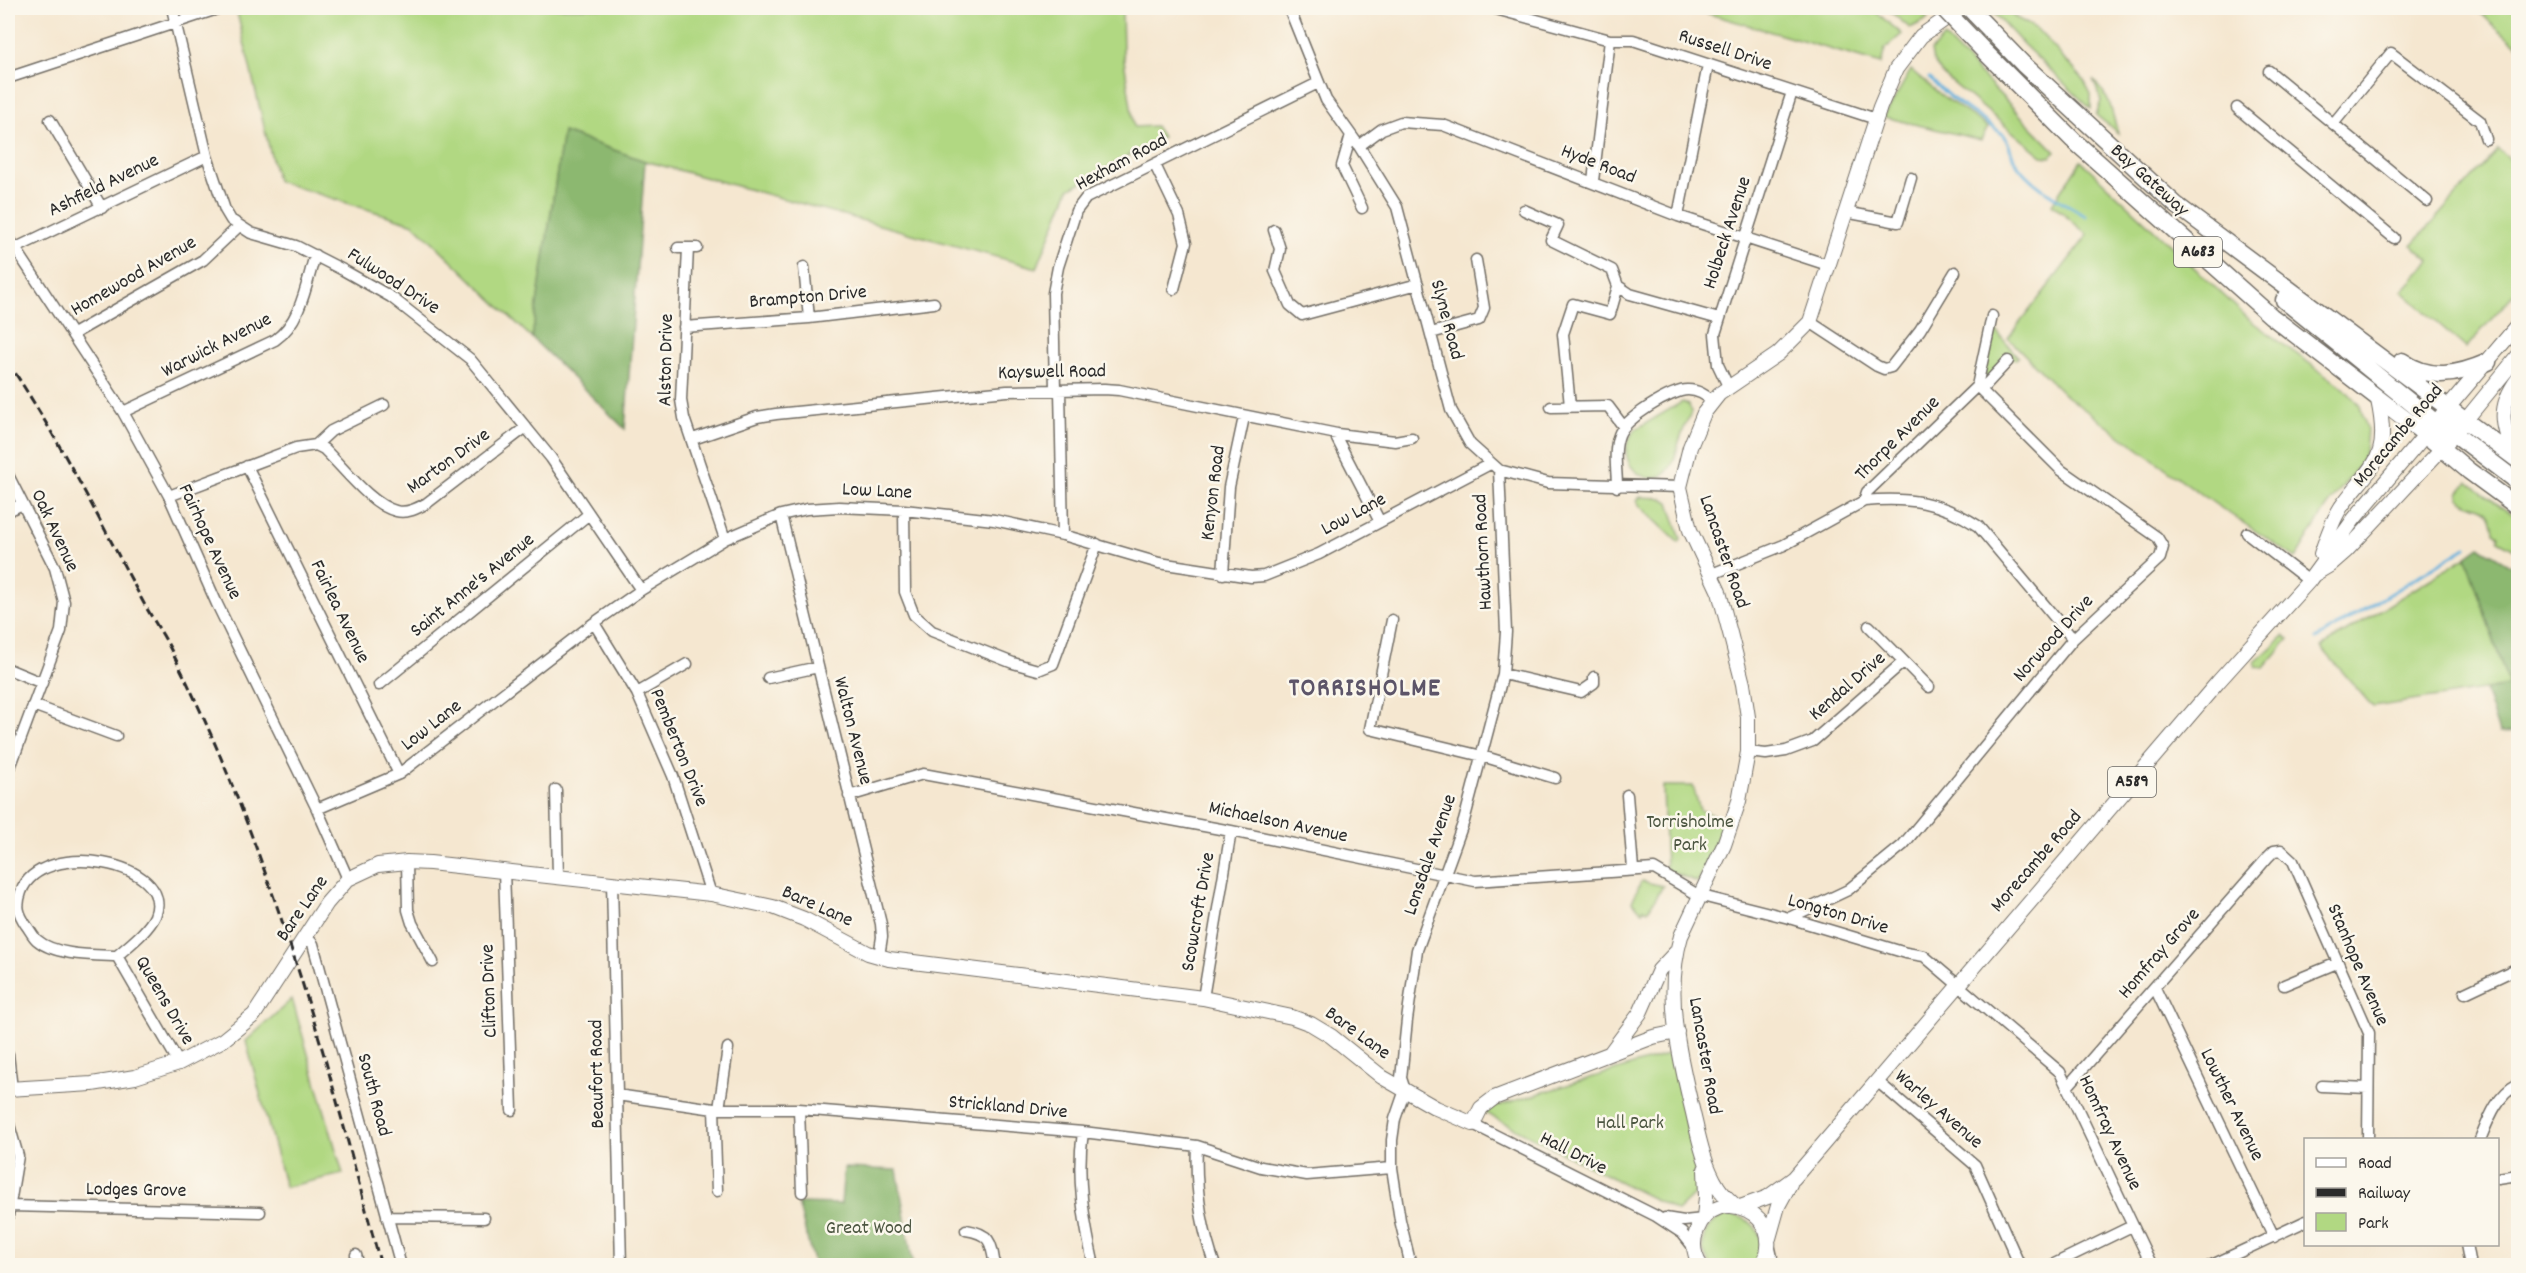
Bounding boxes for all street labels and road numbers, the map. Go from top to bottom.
street label: Russell Drive [1675,23,1775,79]
street label: Hexham Road [1071,127,1173,199]
street label: Hyde Road [1556,138,1640,192]
street label: Bay Gateway [2103,138,2195,225]
street label: Ashfield Avenue [44,147,164,225]
street label: Holbeck Avenue [1697,173,1759,293]
street label: Homewood Avenue [66,230,202,324]
road number: A683 [2174,237,2222,267]
street label: Fulwood Drive [341,242,445,323]
street label: Slyne Road [1422,277,1470,363]
street label: Brampton Drive [748,279,868,317]
street label: Warwick Avenue [157,306,277,386]
street label: Alston Drive [652,313,682,407]
street label: Kayswell Road [998,358,1106,388]
street label: Morecambe Road [2347,378,2451,494]
street label: Thorpe Avenue [1849,390,1947,488]
street label: Marton Drive [401,422,497,502]
street label: Kenyon Road [1194,444,1234,542]
street label: Low Lane [841,476,913,508]
street label: Fairhope Avenue [170,480,248,605]
street label: Oak Avenue [23,485,85,577]
street label: Low Lane [1316,486,1392,544]
street label: Lancaster Road [1691,492,1755,612]
street label: Hawthorn Road [1467,493,1501,611]
street label: Saint Anne's Avenue [405,527,541,645]
street label: Fairlea Avenue [302,556,376,668]
street label: Norwood Drive [2007,589,2101,689]
street label: Kendal Drive [1803,645,1893,728]
street label: Walton Avenue [825,674,879,788]
street label: Pemberton Drive [642,685,714,811]
street label: Low Lane [396,693,468,759]
road number: A589 [2108,767,2156,797]
street label: Lonsdale Avenue [1397,791,1465,919]
street label: Michaelson Avenue [1206,795,1350,851]
street label: Morecambe Road [1985,805,2089,919]
street label: Scowcroft Drive [1175,850,1223,974]
street label: Bare Lane [270,870,336,948]
street label: Bare Lane [777,879,857,935]
street label: Longton Drive [1784,887,1892,943]
street label: Stanhope Avenue [2319,900,2395,1031]
street label: Homfray Grove [2112,902,2208,1006]
street label: Clifton Drive [474,943,506,1038]
street label: Queens Drive [127,951,201,1051]
street label: Lancaster Road [1680,995,1728,1117]
street label: Bare Lane [1318,1001,1396,1068]
street label: Beaufort Road [583,1019,613,1129]
street label: Lowther Avenue [2192,1044,2270,1166]
street label: South Road [348,1050,398,1140]
street label: Warley Avenue [1888,1064,1989,1157]
street label: Homfray Avenue [2070,1071,2148,1195]
street label: Strickland Drive [947,1089,1069,1127]
street label: Hall Drive [1534,1125,1612,1183]
street label: Lodges Grove [85,1176,187,1206]

